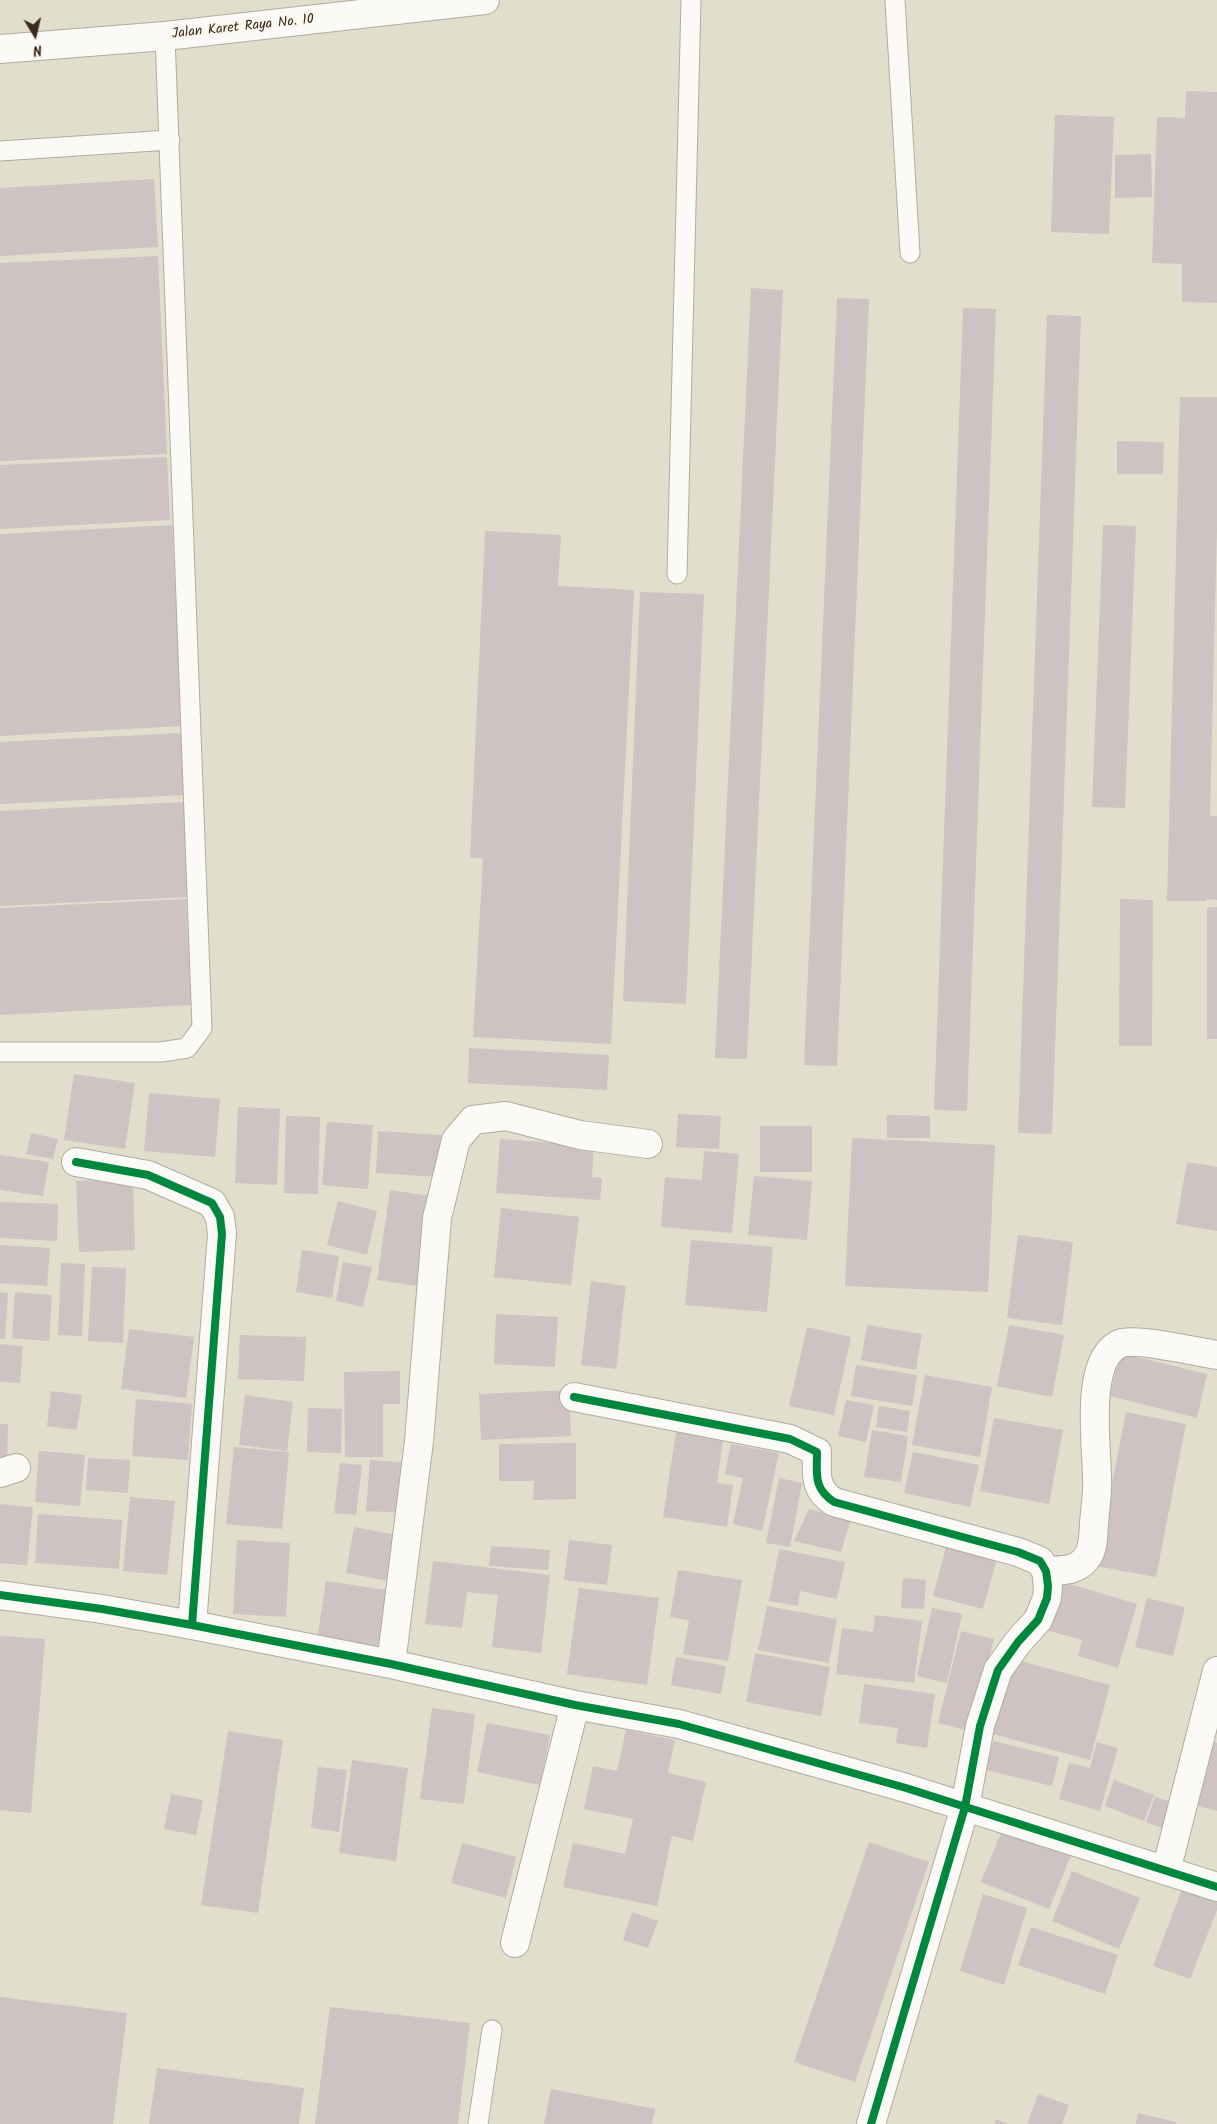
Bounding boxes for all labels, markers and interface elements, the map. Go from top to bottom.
north arrow [10,10,60,60]
street label: Jalan Karet Raya No. 10 [171,12,315,44]
text: N [31,38,43,61]

